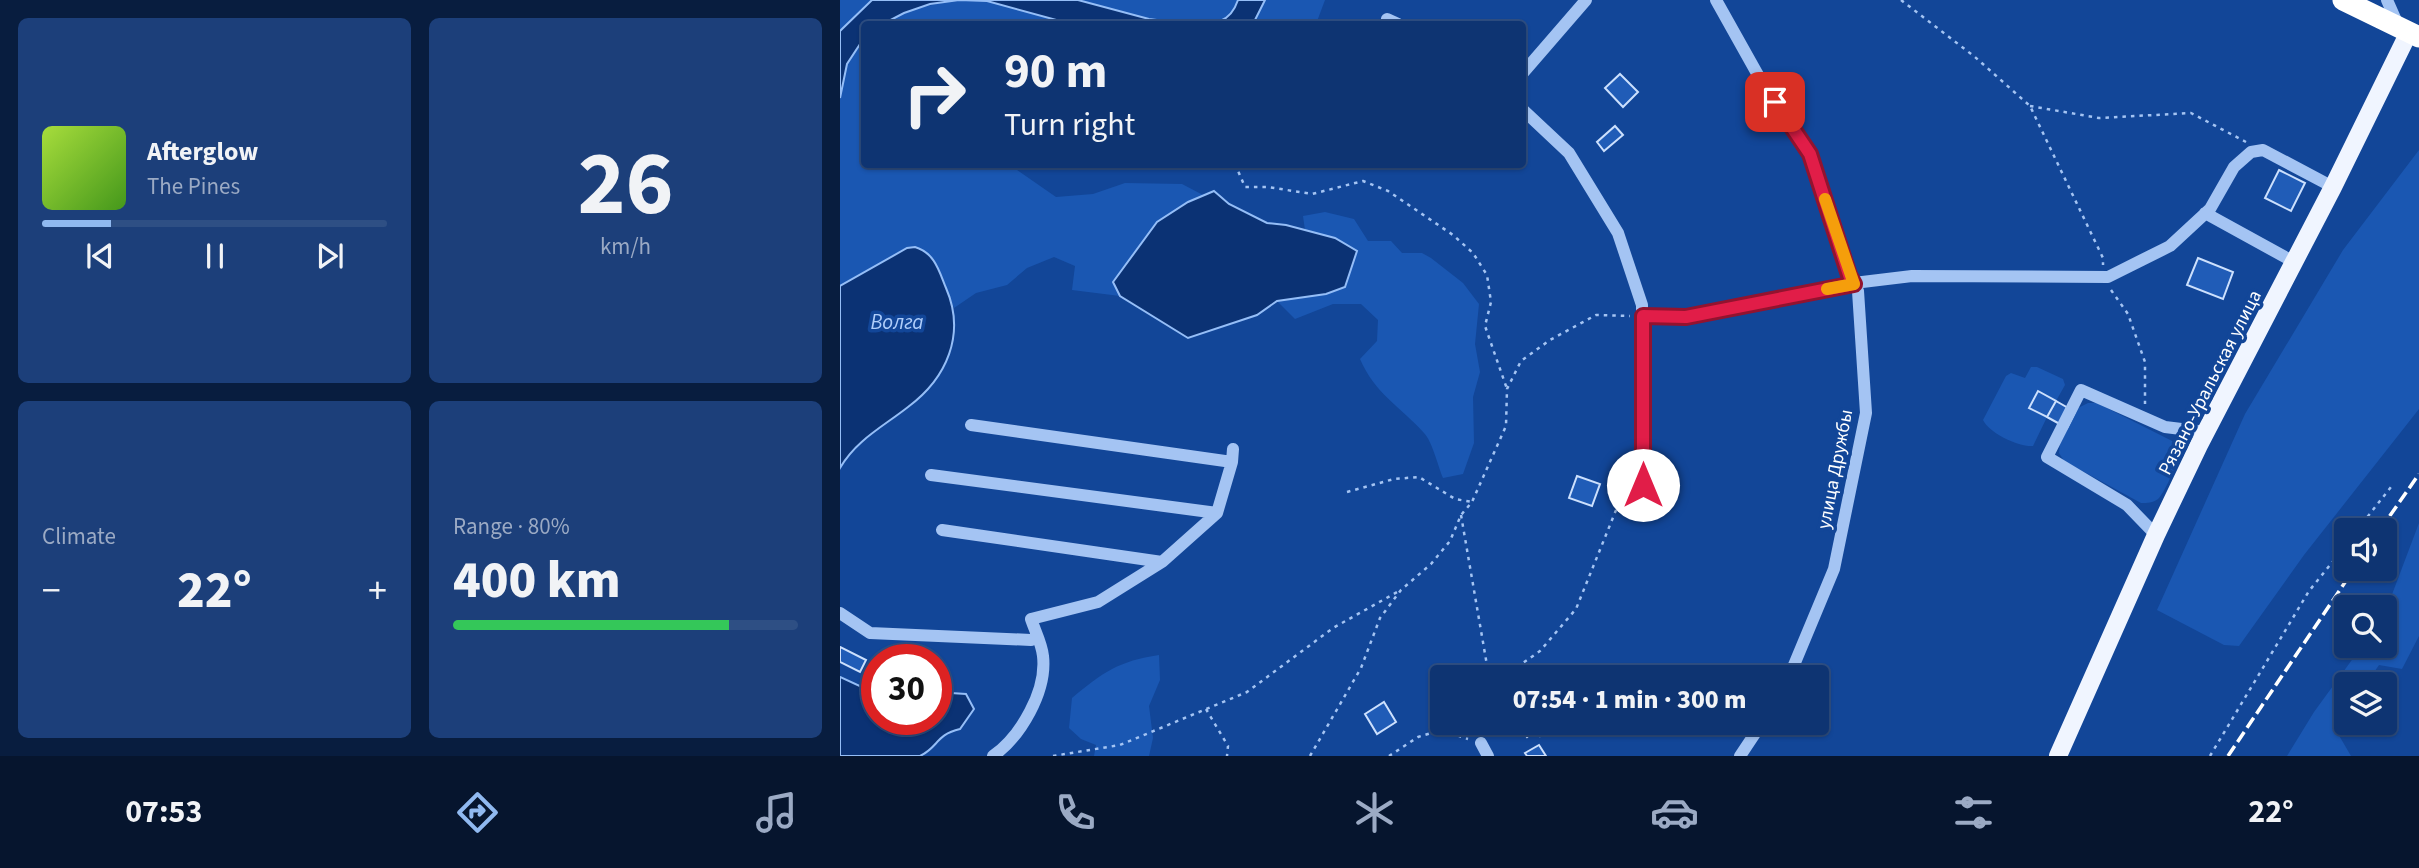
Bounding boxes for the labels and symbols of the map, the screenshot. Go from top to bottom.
pin [1745,72,1805,132]
street label: Рязано-Уральская улица [2152,286,2269,480]
water label: Волга [870,307,924,337]
street label: улица Дружбы [1811,407,1860,531]
position arrow [1606,448,1680,522]
speed limit sign: 30 [861,644,952,735]

